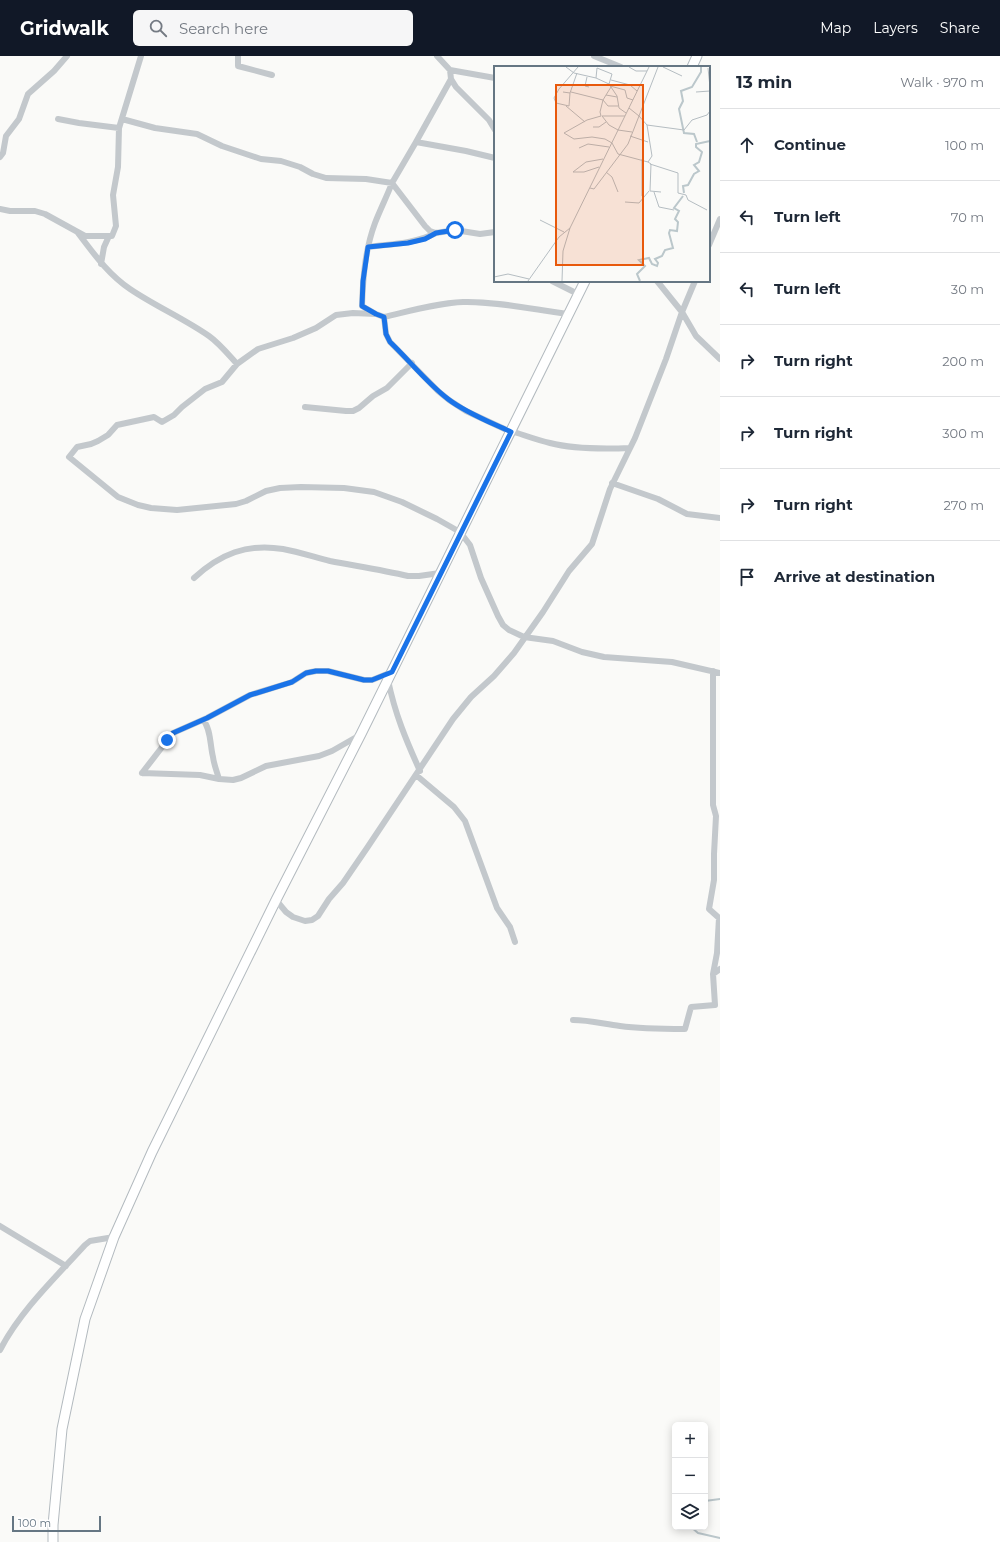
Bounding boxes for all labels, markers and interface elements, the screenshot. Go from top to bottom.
search box [133,10,413,46]
text: Gridwalk [20,17,109,40]
icon: search [147,17,169,39]
text: Search here [179,19,268,38]
text: Map [820,19,851,37]
text: Layers [873,19,918,37]
text: Share [940,19,980,37]
inset map [494,66,710,282]
text: 13 min [736,72,792,92]
text: Walk · 970 m [900,74,984,90]
icon: ahead [736,134,758,156]
text: Continue [774,135,846,154]
text: 100 m [945,137,984,153]
icon: left [736,206,758,228]
text: Turn left [774,207,841,226]
text: 70 m [951,209,984,225]
route start [446,221,464,239]
icon: left [736,278,758,300]
text: Turn left [774,279,841,298]
text: 30 m [951,281,984,297]
icon: right [736,350,758,372]
text: Turn right [774,351,853,370]
text: 200 m [942,353,984,369]
icon: right [736,422,758,444]
text: Turn right [774,423,853,442]
text: 300 m [942,425,984,441]
icon: right [736,494,758,516]
text: Turn right [774,495,853,514]
text: 270 m [943,497,984,513]
icon: arrive [736,566,758,588]
text: Arrive at destination [774,567,935,586]
route end [158,731,176,749]
map controls [672,1422,708,1530]
button: + [672,1422,708,1458]
button: − [672,1458,708,1494]
button: layers [672,1494,708,1530]
scale bar [12,1514,101,1533]
text: 100 m [18,1516,51,1530]

